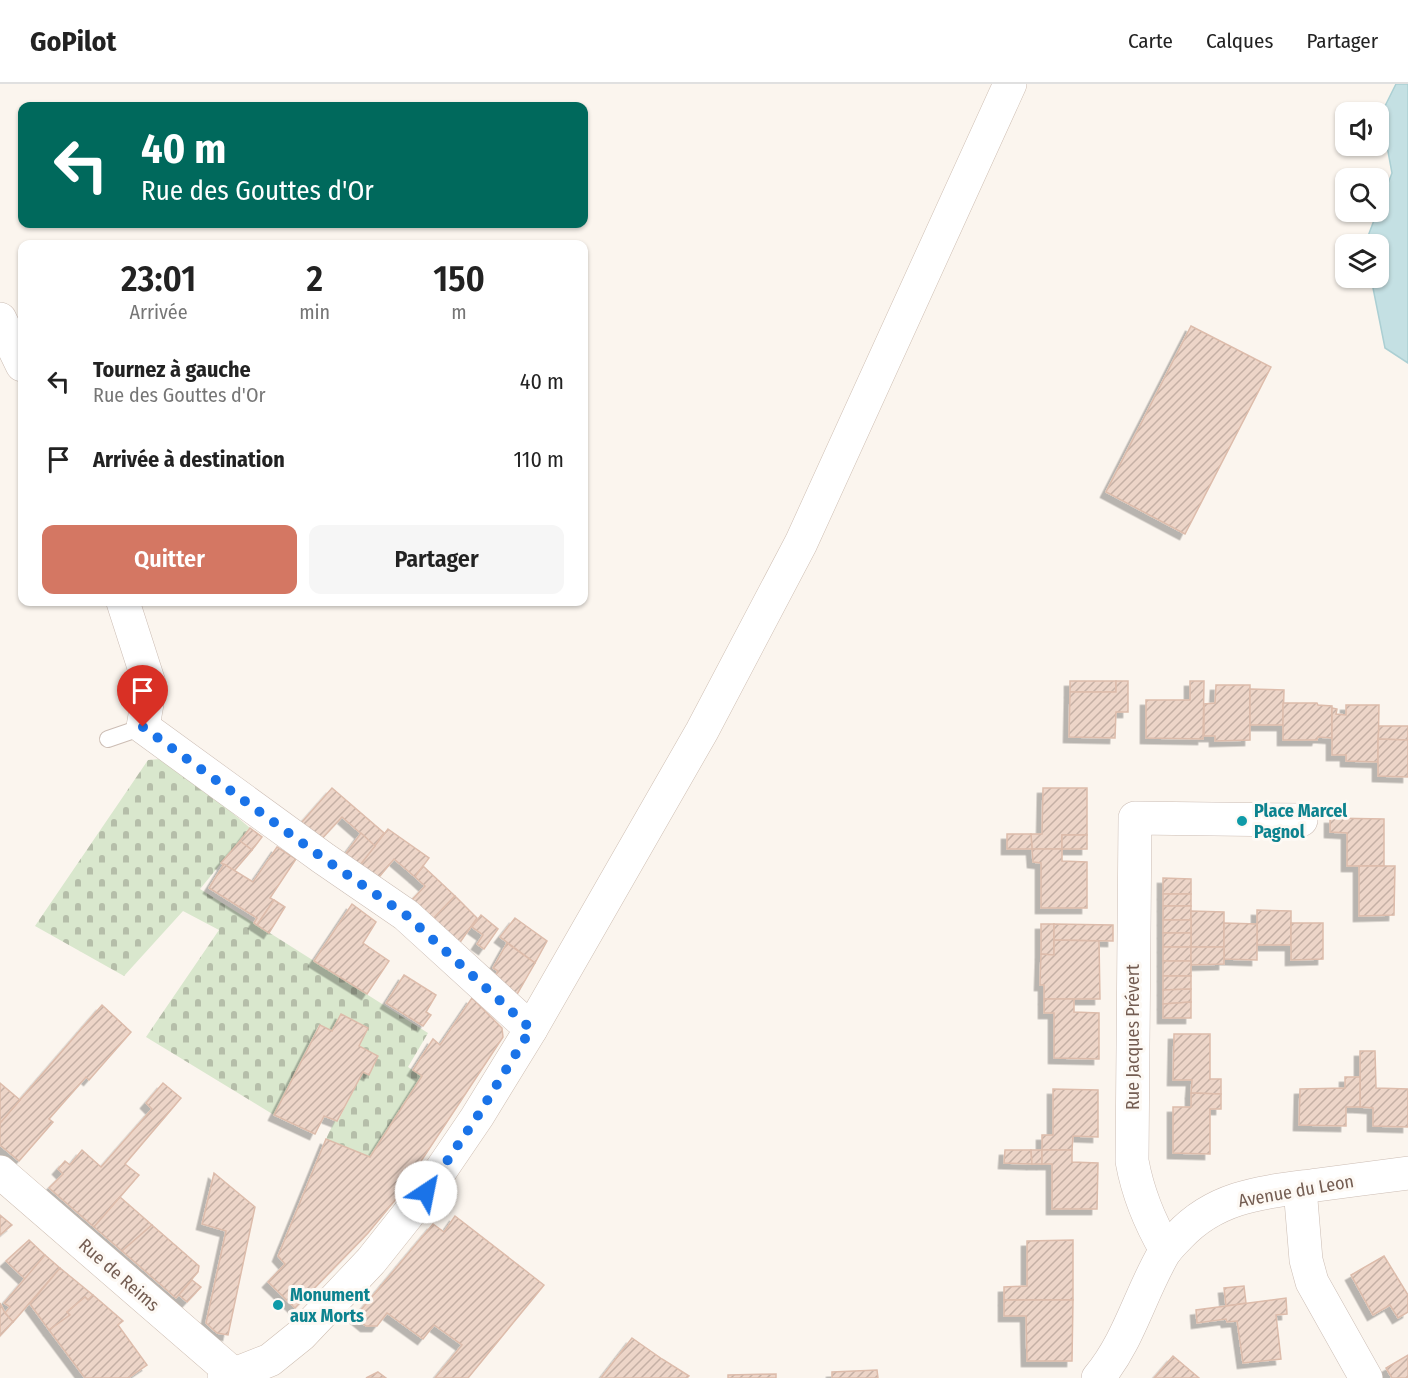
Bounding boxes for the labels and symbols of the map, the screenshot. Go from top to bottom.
pin [117,665,168,727]
place label: Place Marcel Pagnol [1254,800,1347,843]
marker: Place Marcel Pagnol [1235,814,1249,828]
street label: Rue Jacques Prévert [1122,964,1144,1110]
position arrow [394,1160,458,1224]
street label: Avenue du Leon [1236,1170,1356,1212]
street label: Rue de Reims [74,1234,164,1316]
place label: Monument aux Morts [290,1284,371,1327]
marker: Monument aux Morts [271,1298,285,1312]

